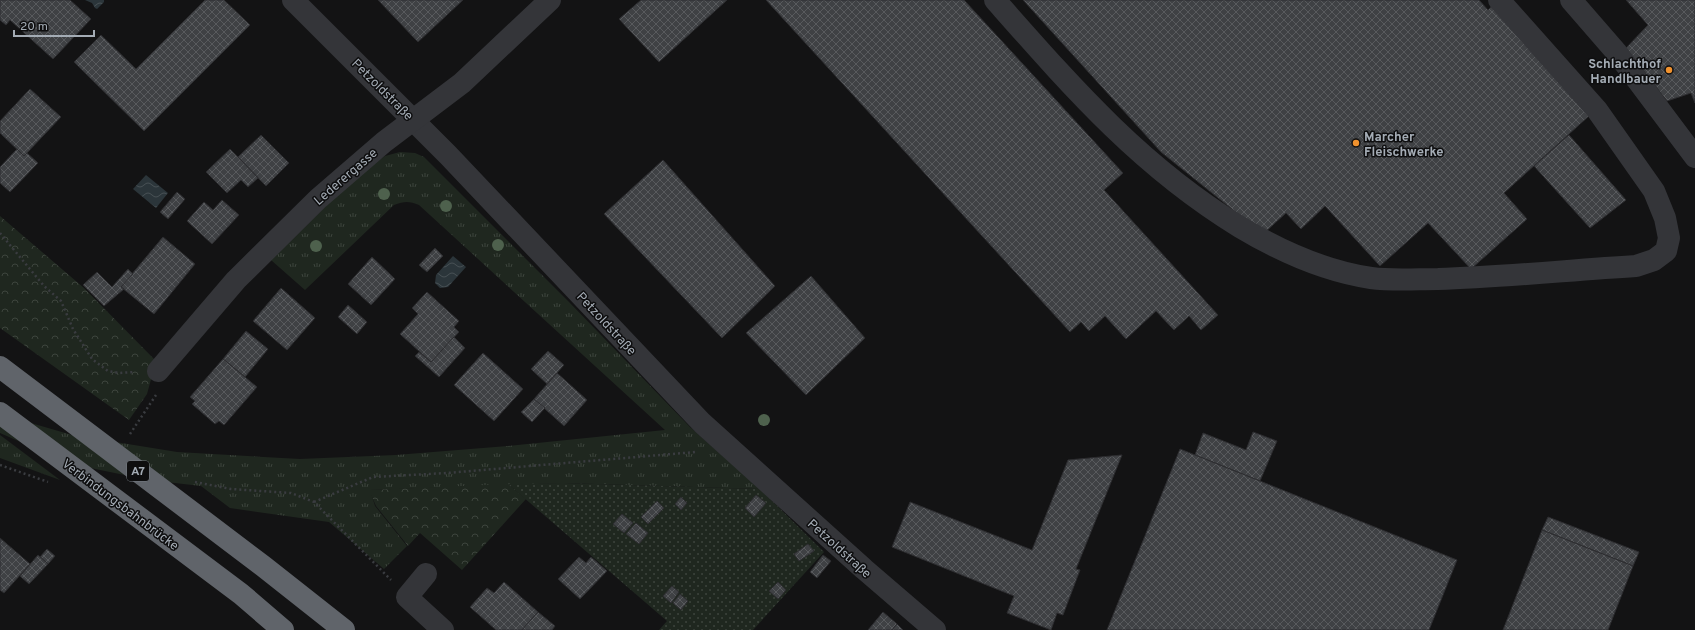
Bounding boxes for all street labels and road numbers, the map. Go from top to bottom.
street label: Petzoldstraße [347,56,416,125]
street label: Lederergasse [311,146,381,209]
street label: Petzoldstraße [572,289,639,359]
street label: Verbindungsbahnbrücke [58,457,181,555]
road number: A7 [127,461,149,481]
street label: Petzoldstraße [803,517,874,582]

